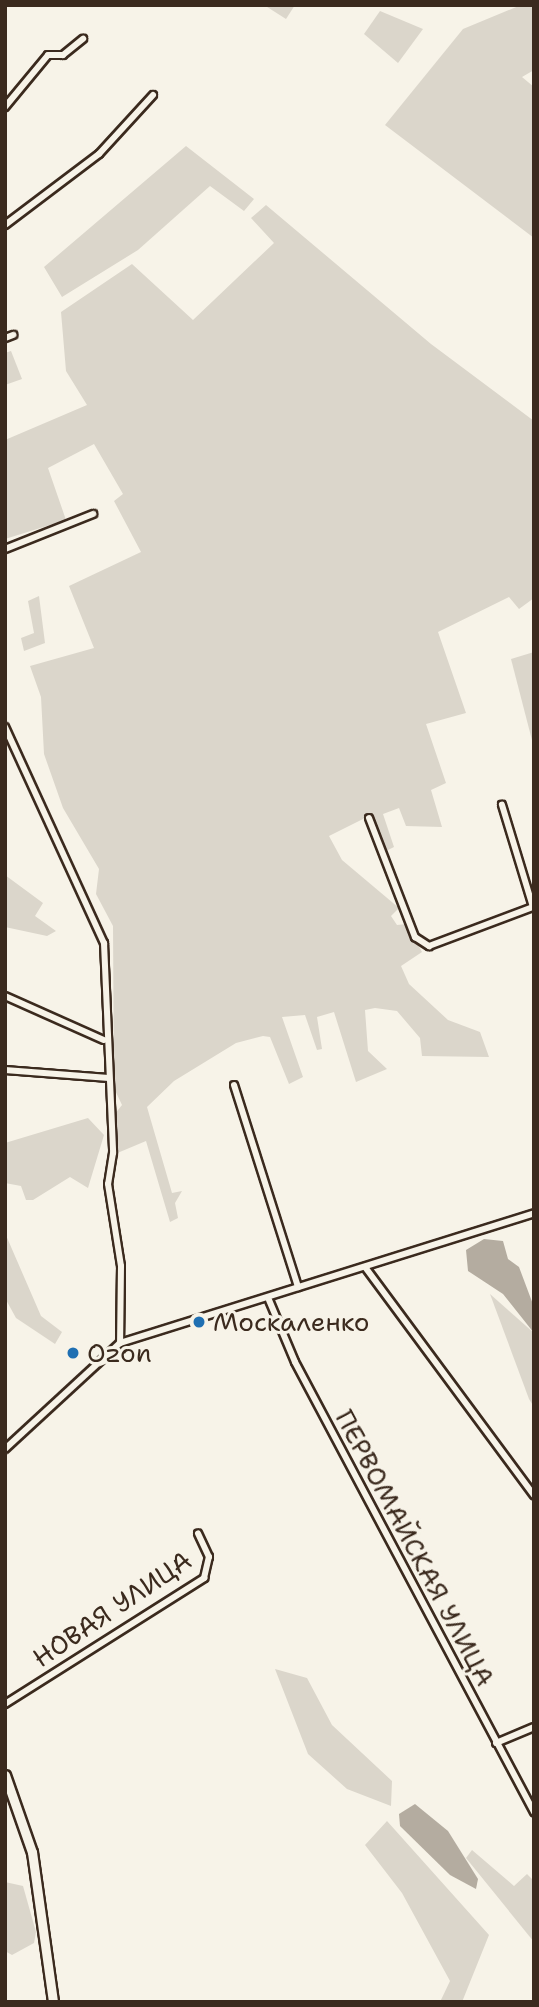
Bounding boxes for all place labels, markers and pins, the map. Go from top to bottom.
place label: Москаленко [213,1306,370,1338]
marker: Москаленко [191,1314,207,1330]
place label: Ozon [87,1337,152,1369]
marker: Ozon [65,1345,81,1361]

